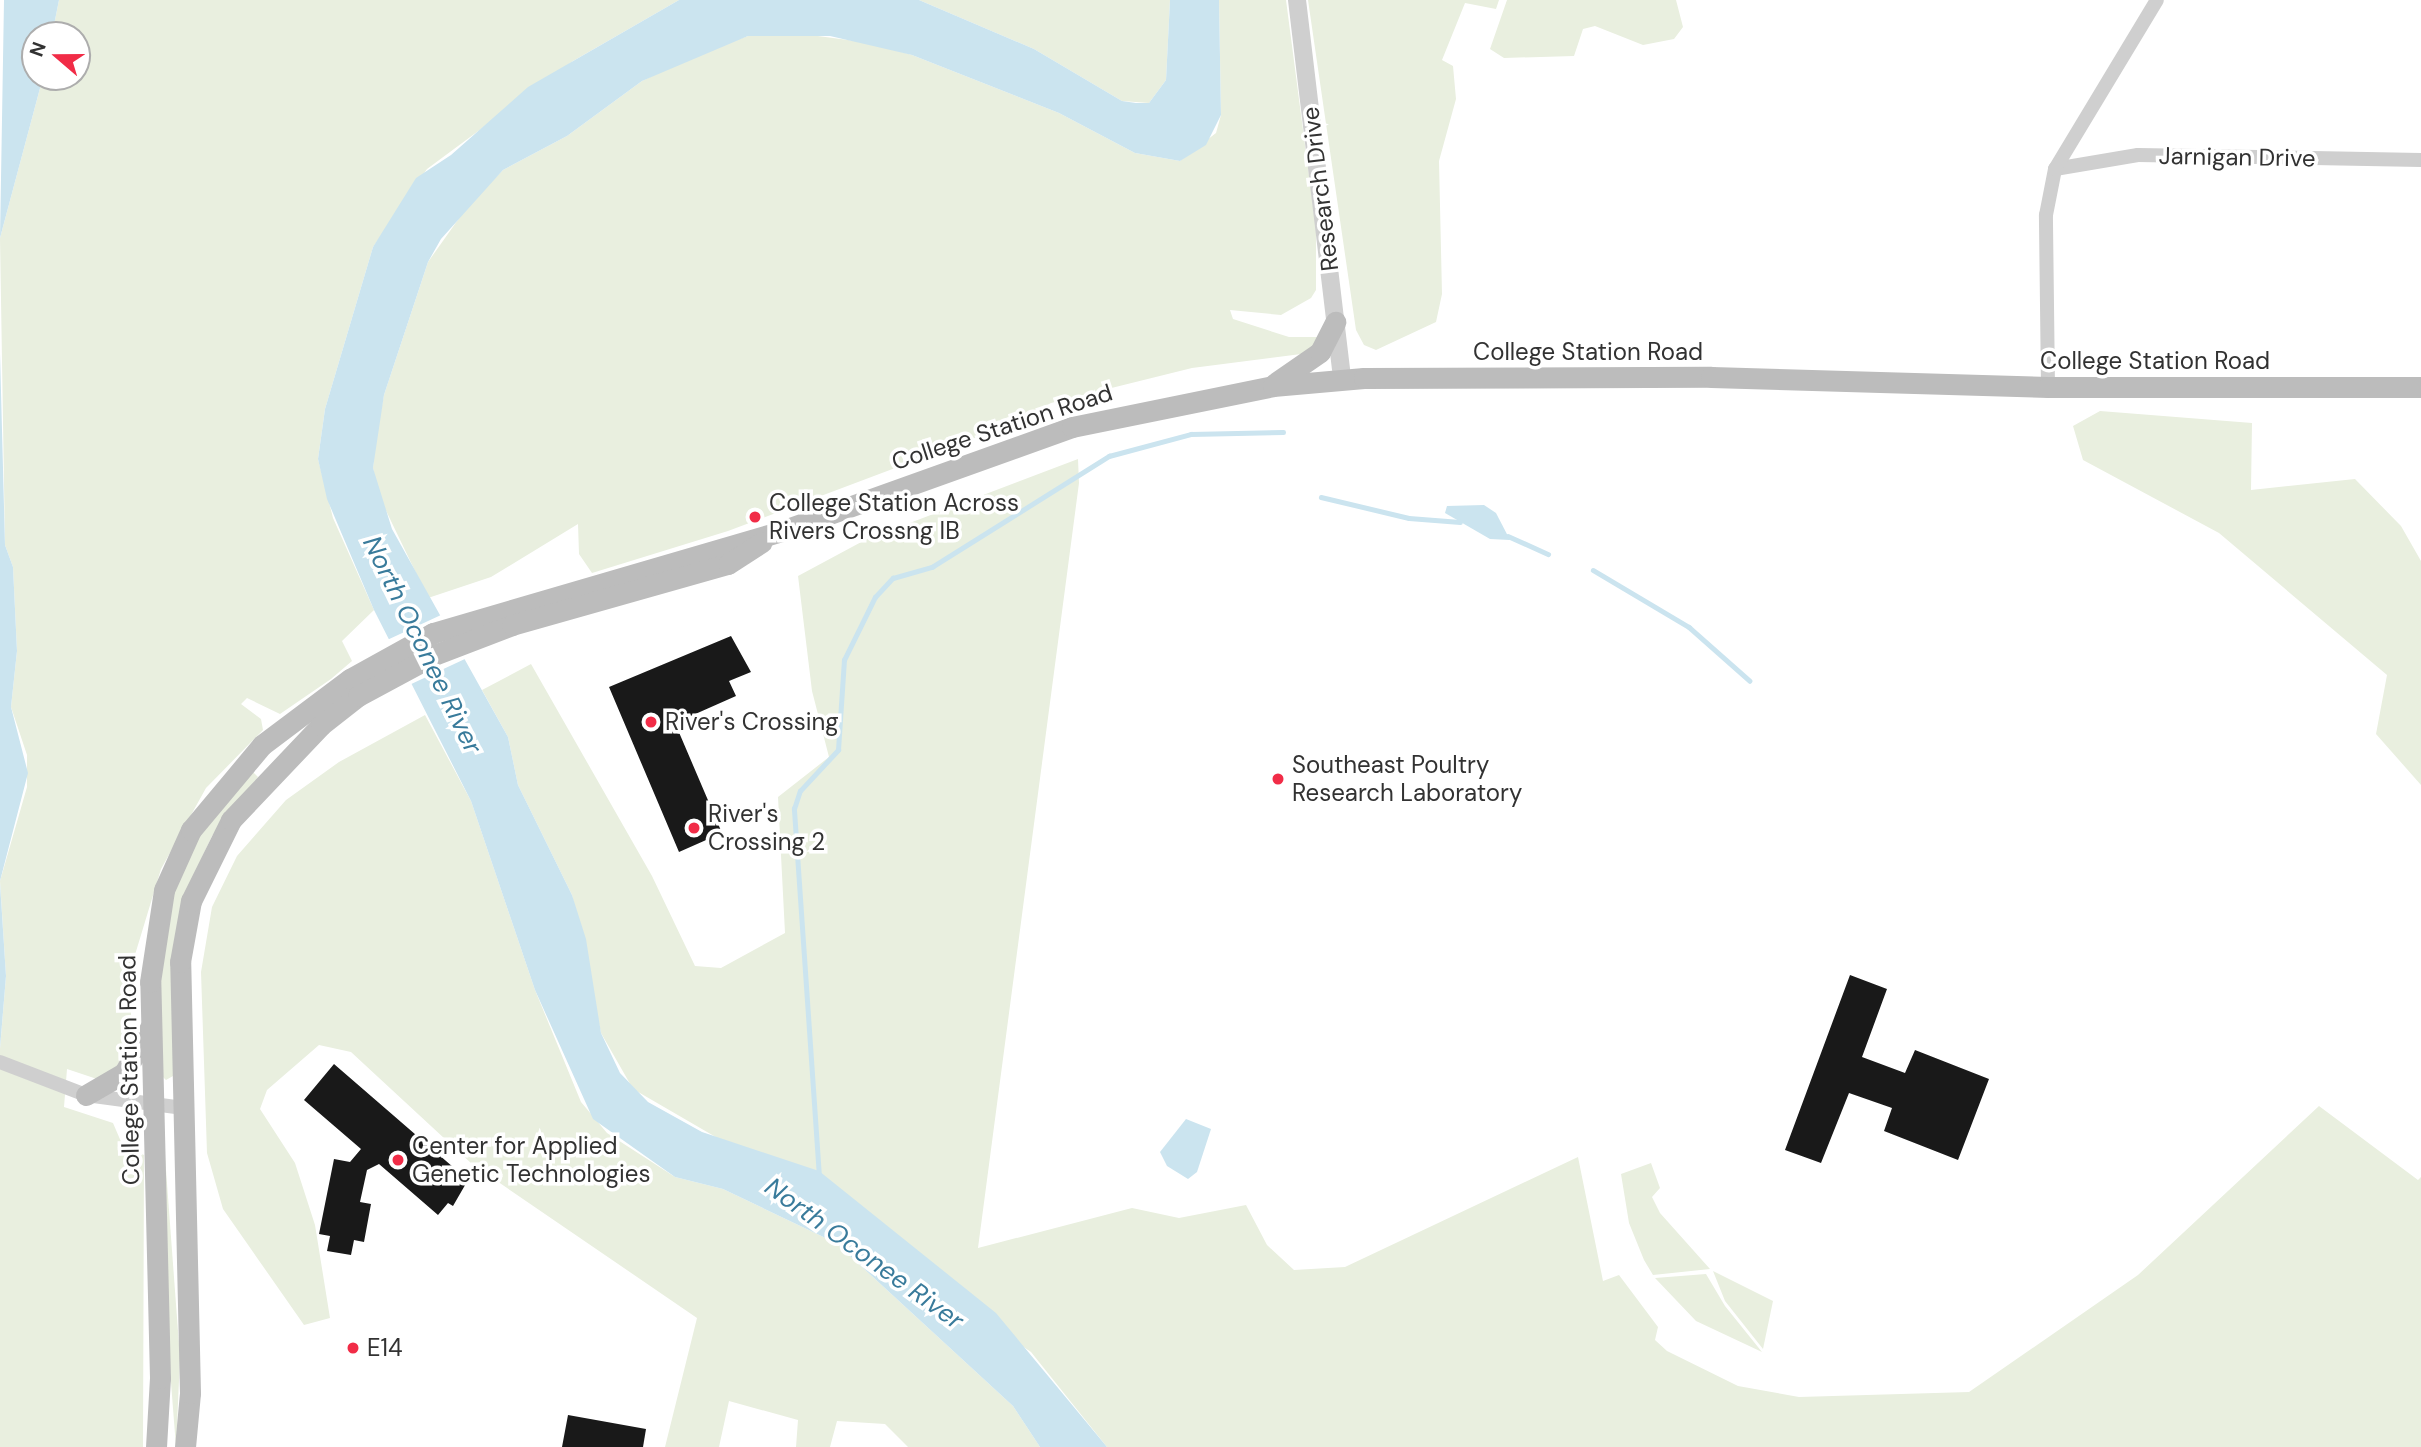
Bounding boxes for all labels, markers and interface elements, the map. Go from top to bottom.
north arrow [21,21,91,91]
text: N [24,39,52,60]
street label: Research Drive [1296,105,1344,273]
street label: Jarnigan Drive [2158,141,2316,173]
street label: College Station Road [1473,338,1703,366]
street label: College Station Road [2040,347,2270,375]
street label: College Station Road [888,378,1116,476]
place label: College Station Across Rivers Crossng IB [769,489,1019,545]
marker: College Station Across Rivers Crossng IB [747,509,763,525]
water label: North Oconee River [356,531,488,759]
place label: River's Crossing [665,708,839,736]
marker: River's Crossing [643,714,659,730]
place label: Southeast Poultry Research Laboratory [1292,751,1522,807]
marker: Southeast Poultry Research Laboratory [1270,771,1286,787]
place label: River's Crossing 2 [708,800,825,856]
marker: River's Crossing 2 [686,820,702,836]
street label: College Station Road [113,955,145,1185]
place label: Center for Applied Genetic Technologies [412,1132,650,1188]
marker: Center for Applied Genetic Technologies [390,1152,406,1168]
water label: North Oconee River [759,1171,969,1337]
place label: E14 [367,1334,403,1362]
marker: E14 [345,1340,361,1356]

